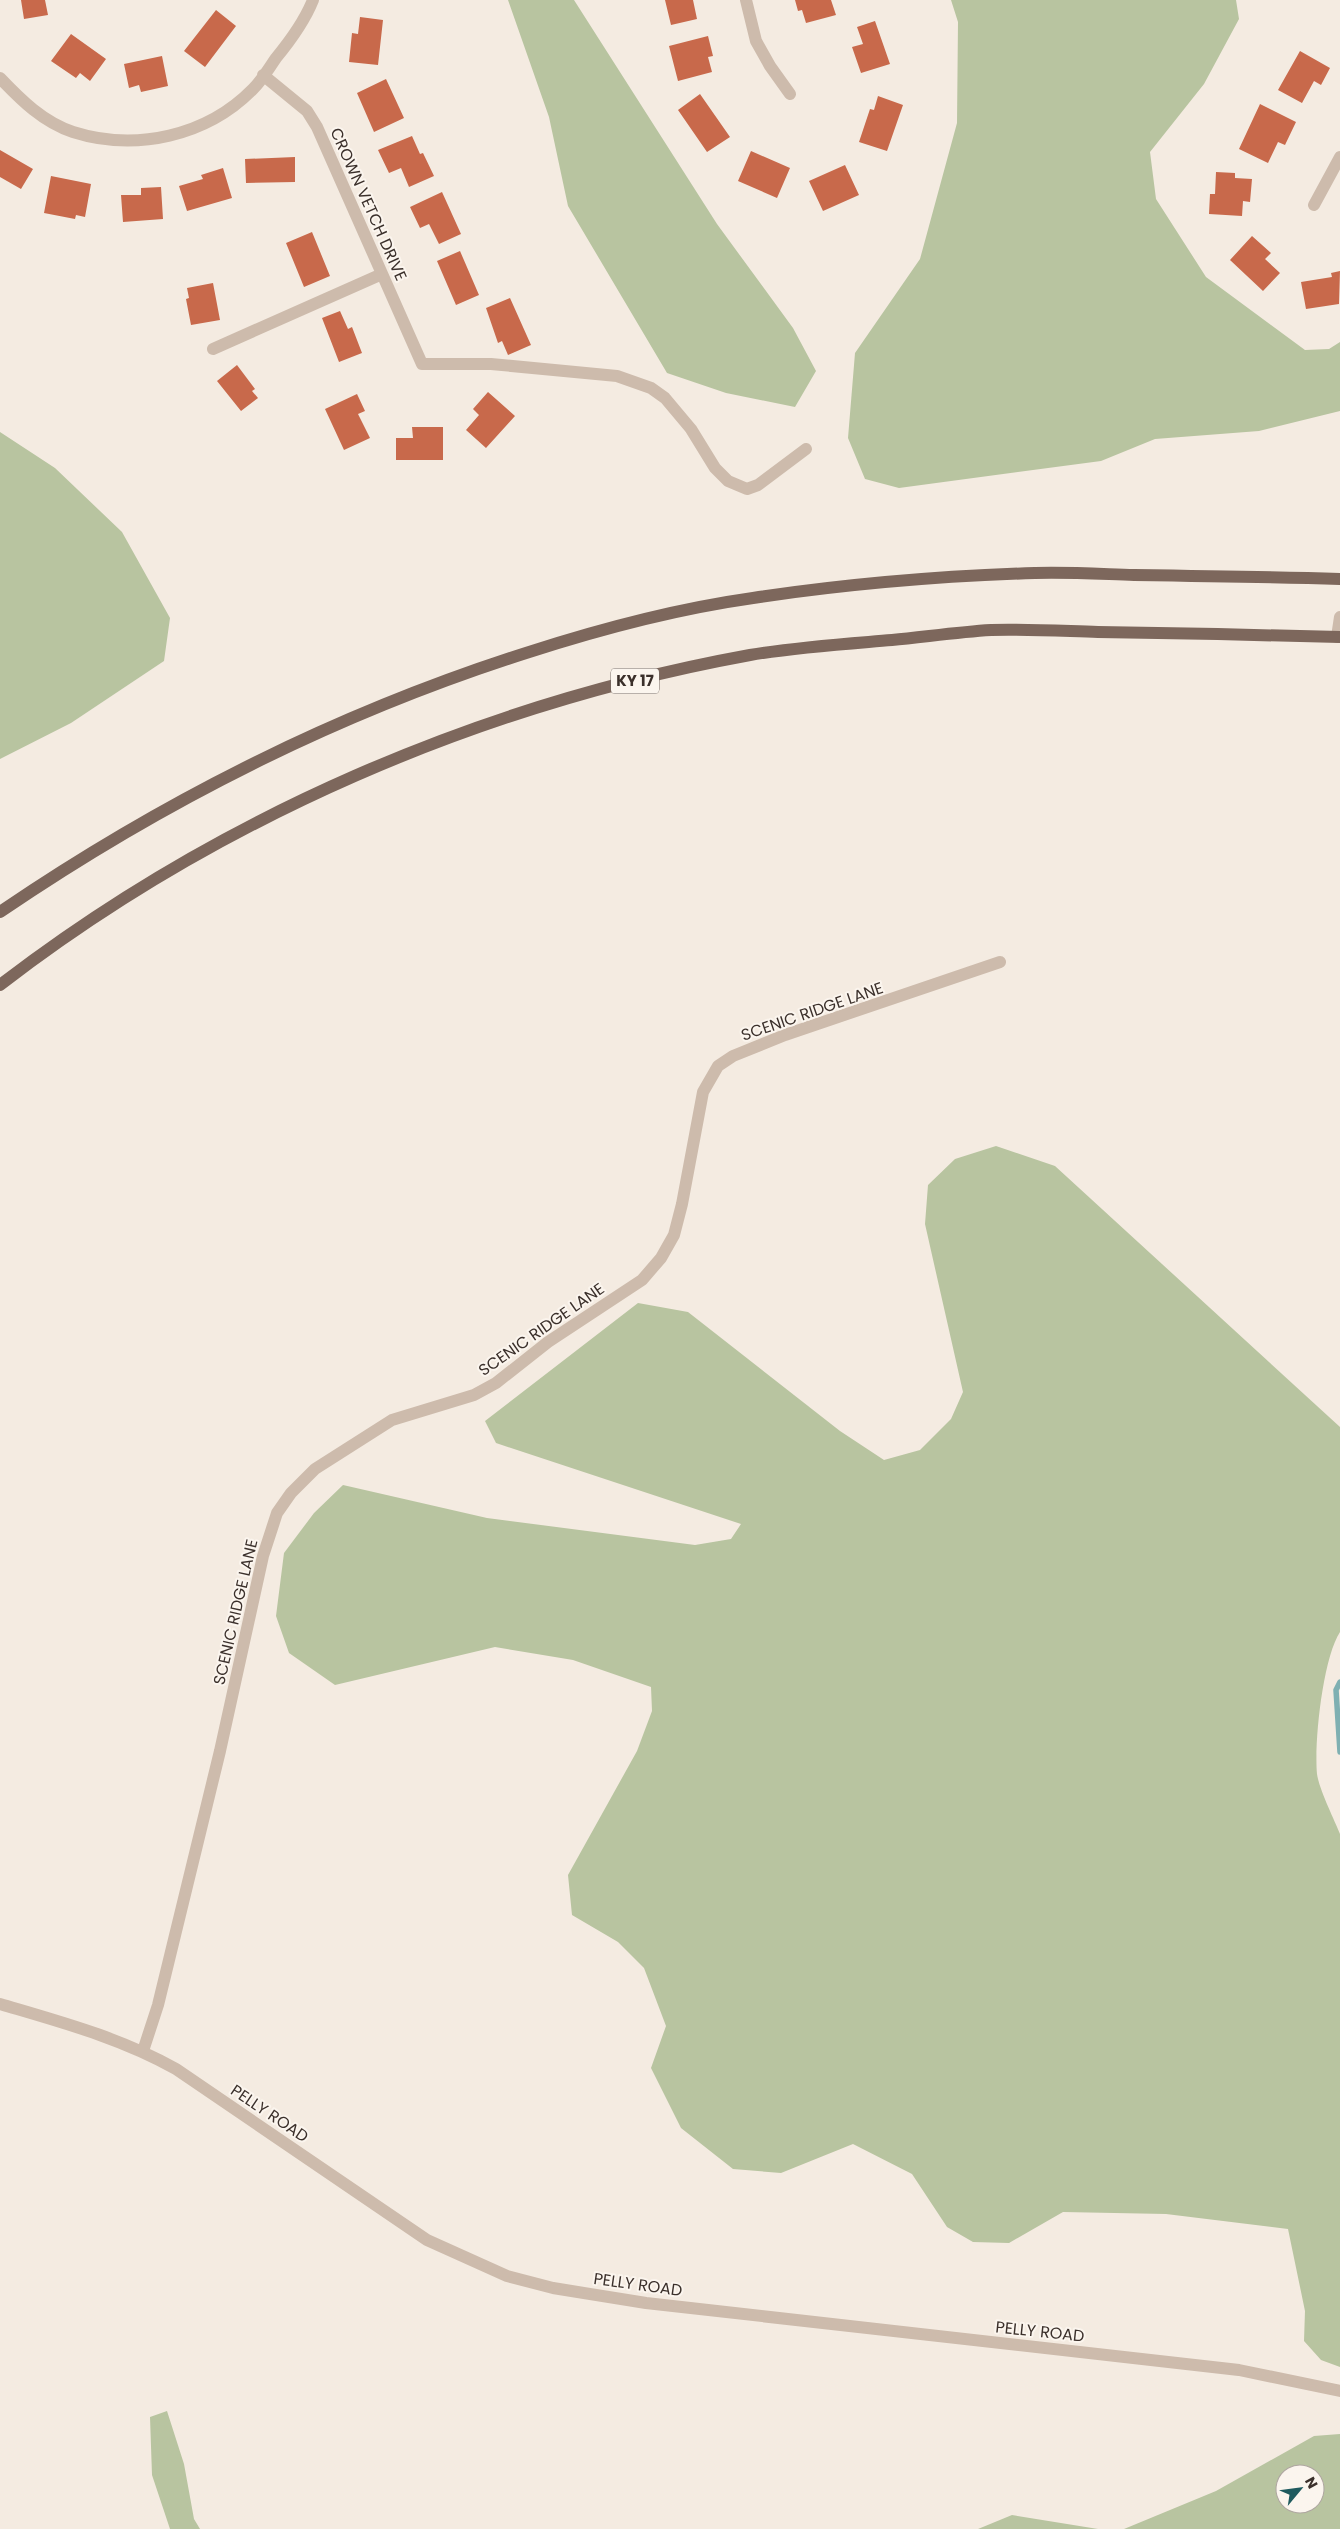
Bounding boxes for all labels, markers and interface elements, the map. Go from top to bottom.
street label: CROWN VETCH DRIVE [324,124,413,284]
road number: KY 17 [611,668,659,694]
street label: SCENIC RIDGE LANE [738,976,886,1047]
street label: SCENIC RIDGE LANE [474,1277,609,1382]
street label: SCENIC RIDGE LANE [208,1537,263,1687]
street label: PELLY ROAD [226,2079,313,2148]
street label: PELLY ROAD [592,2267,684,2302]
street label: PELLY ROAD [994,2315,1086,2348]
north arrow [1275,2464,1325,2514]
text: N [1300,2473,1323,2492]

